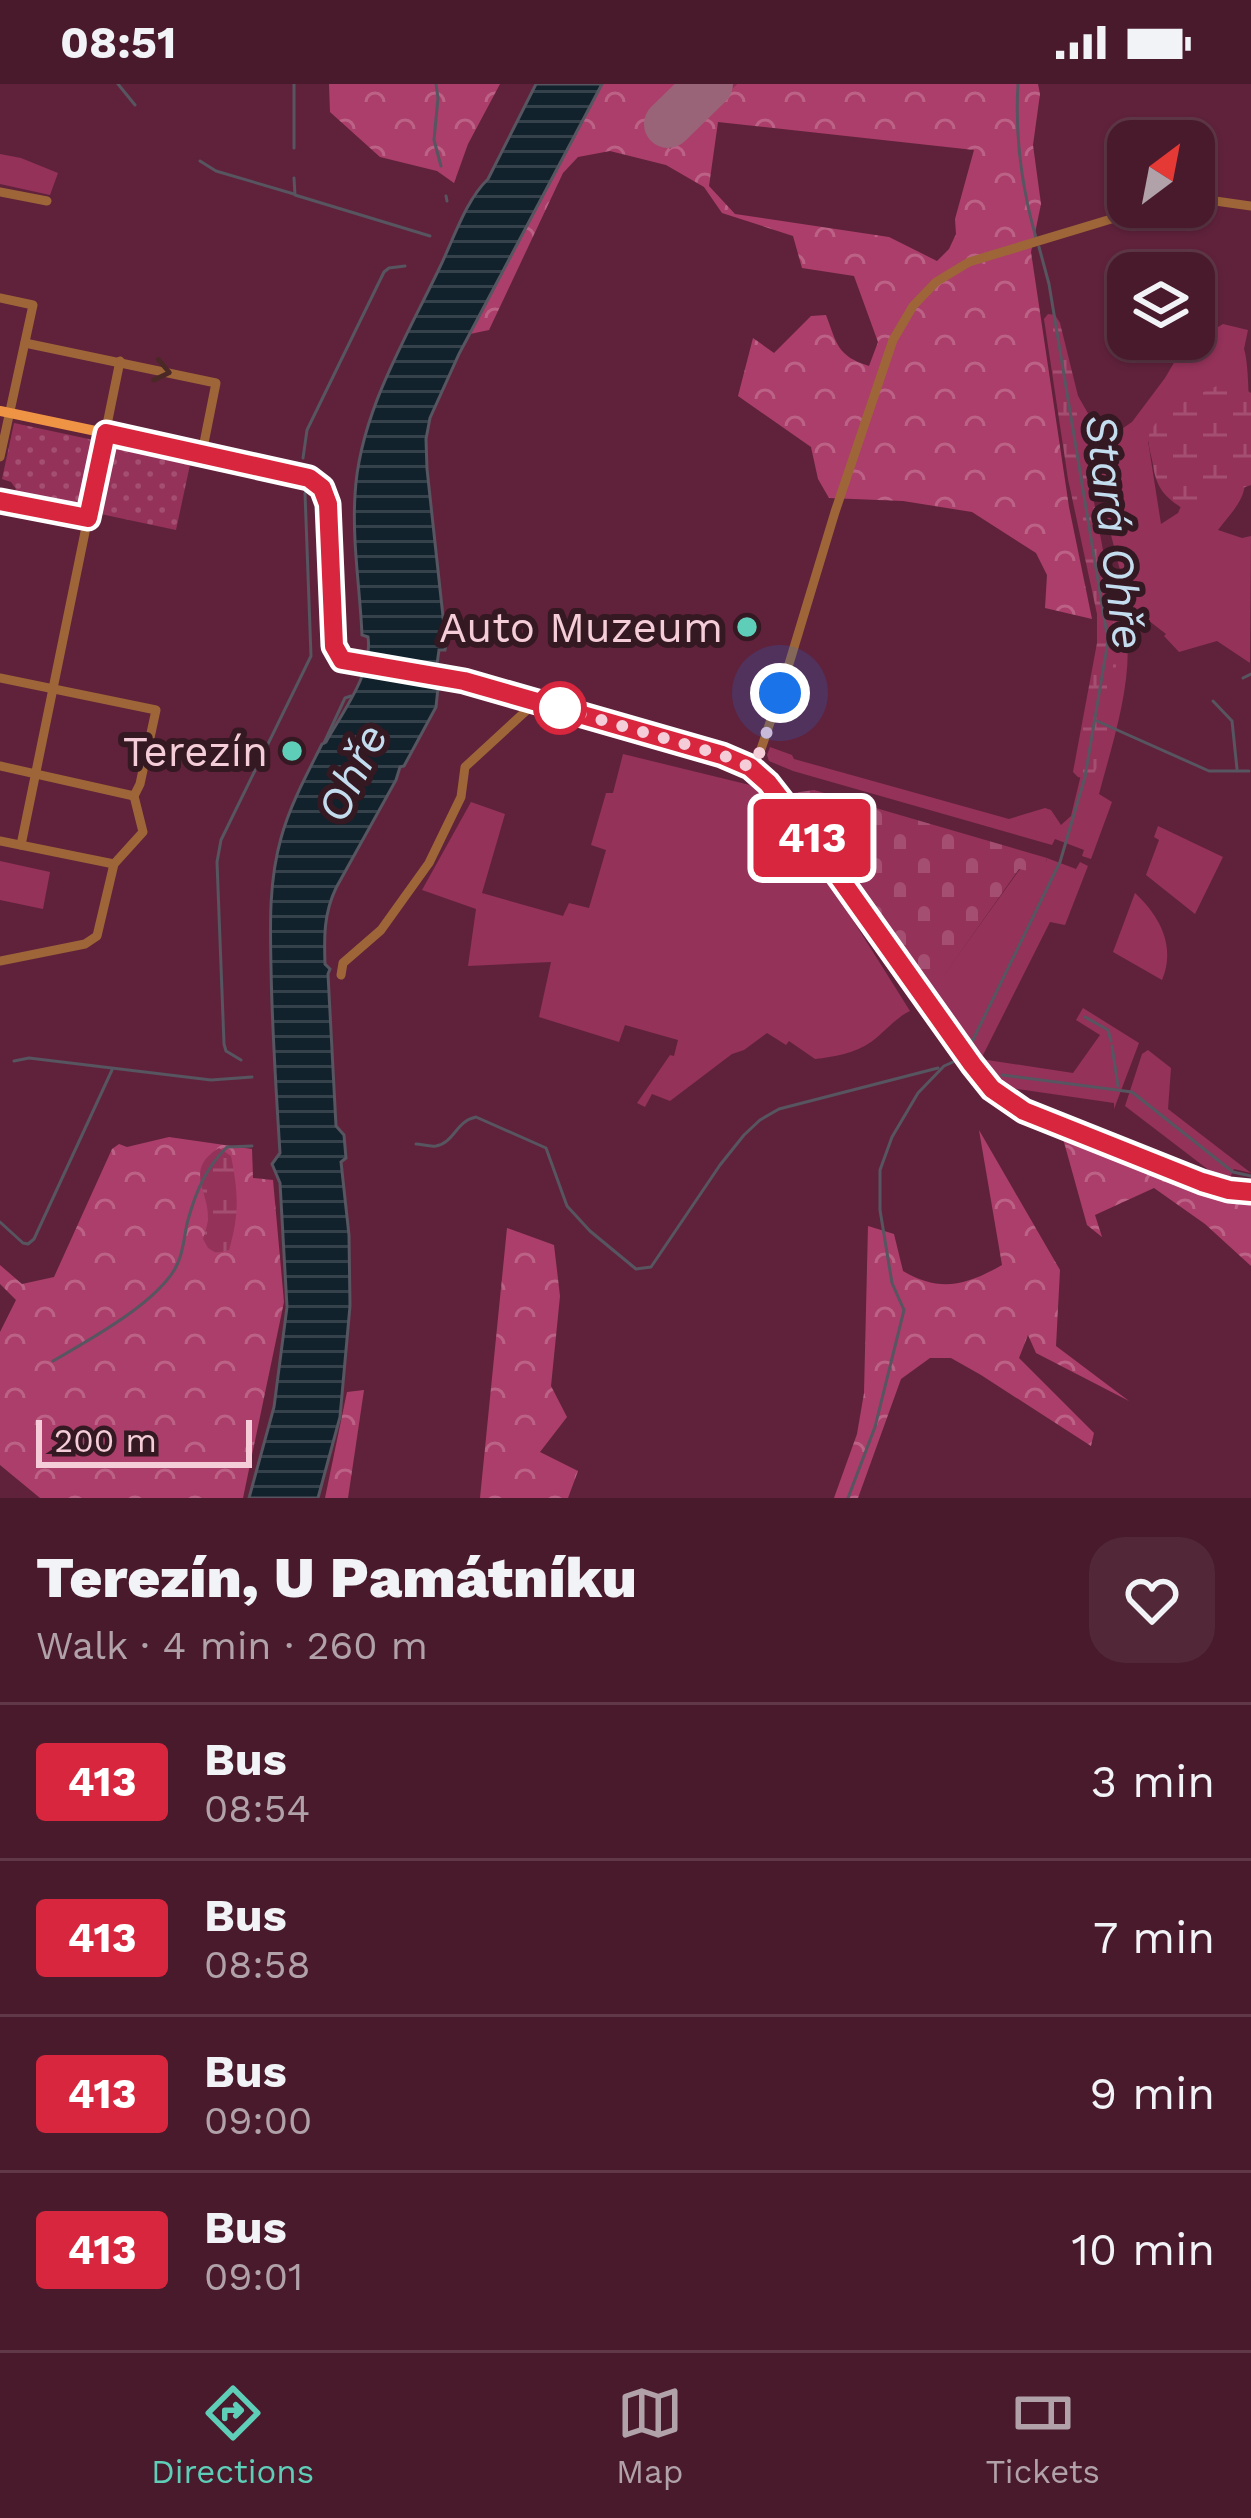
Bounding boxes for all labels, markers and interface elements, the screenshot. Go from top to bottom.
text: 08:51 [60,16,176,69]
north arrow [1107,120,1215,228]
map controls [1107,120,1215,360]
button: layers [1107,252,1215,360]
one-way arrow [151,357,171,382]
water label: Stará Ohře [1074,411,1156,653]
place label: Auto Muzeum [439,603,723,652]
marker: Auto Muzeum [734,614,760,640]
your location [750,663,810,723]
unlabelled marker [535,683,585,733]
water label: Ohře [306,715,398,831]
place label: Terezín [123,727,268,776]
marker: Terezín [279,738,305,764]
line badge: 413 [743,799,881,877]
text: 413 [777,813,847,862]
scale bar [36,1414,252,1467]
text: 200 m [54,1421,157,1460]
button: heart [1089,1537,1215,1663]
text: Terezín, U Památníku [36,1544,637,1611]
text: Walk · 4 min · 260 m [36,1623,428,1668]
text: Bus [204,1733,287,1786]
text: 3 min [1091,1755,1215,1808]
text: 413 [67,1757,137,1806]
text: 08:54 [204,1786,310,1831]
text: Bus [204,1889,287,1942]
text: 7 min [1093,1911,1215,1964]
text: 413 [67,1913,137,1962]
text: 08:58 [204,1942,311,1987]
text: Bus [204,2045,287,2098]
text: 9 min [1089,2067,1215,2120]
text: 413 [67,2069,137,2118]
text: 09:00 [204,2098,312,2143]
text: Bus [204,2201,287,2254]
text: 10 min [1071,2223,1215,2276]
text: 413 [67,2225,137,2274]
text: 09:01 [204,2254,303,2299]
tab: Directions [151,2380,314,2491]
tab: Map [616,2380,683,2491]
tab: Tickets [985,2380,1100,2491]

